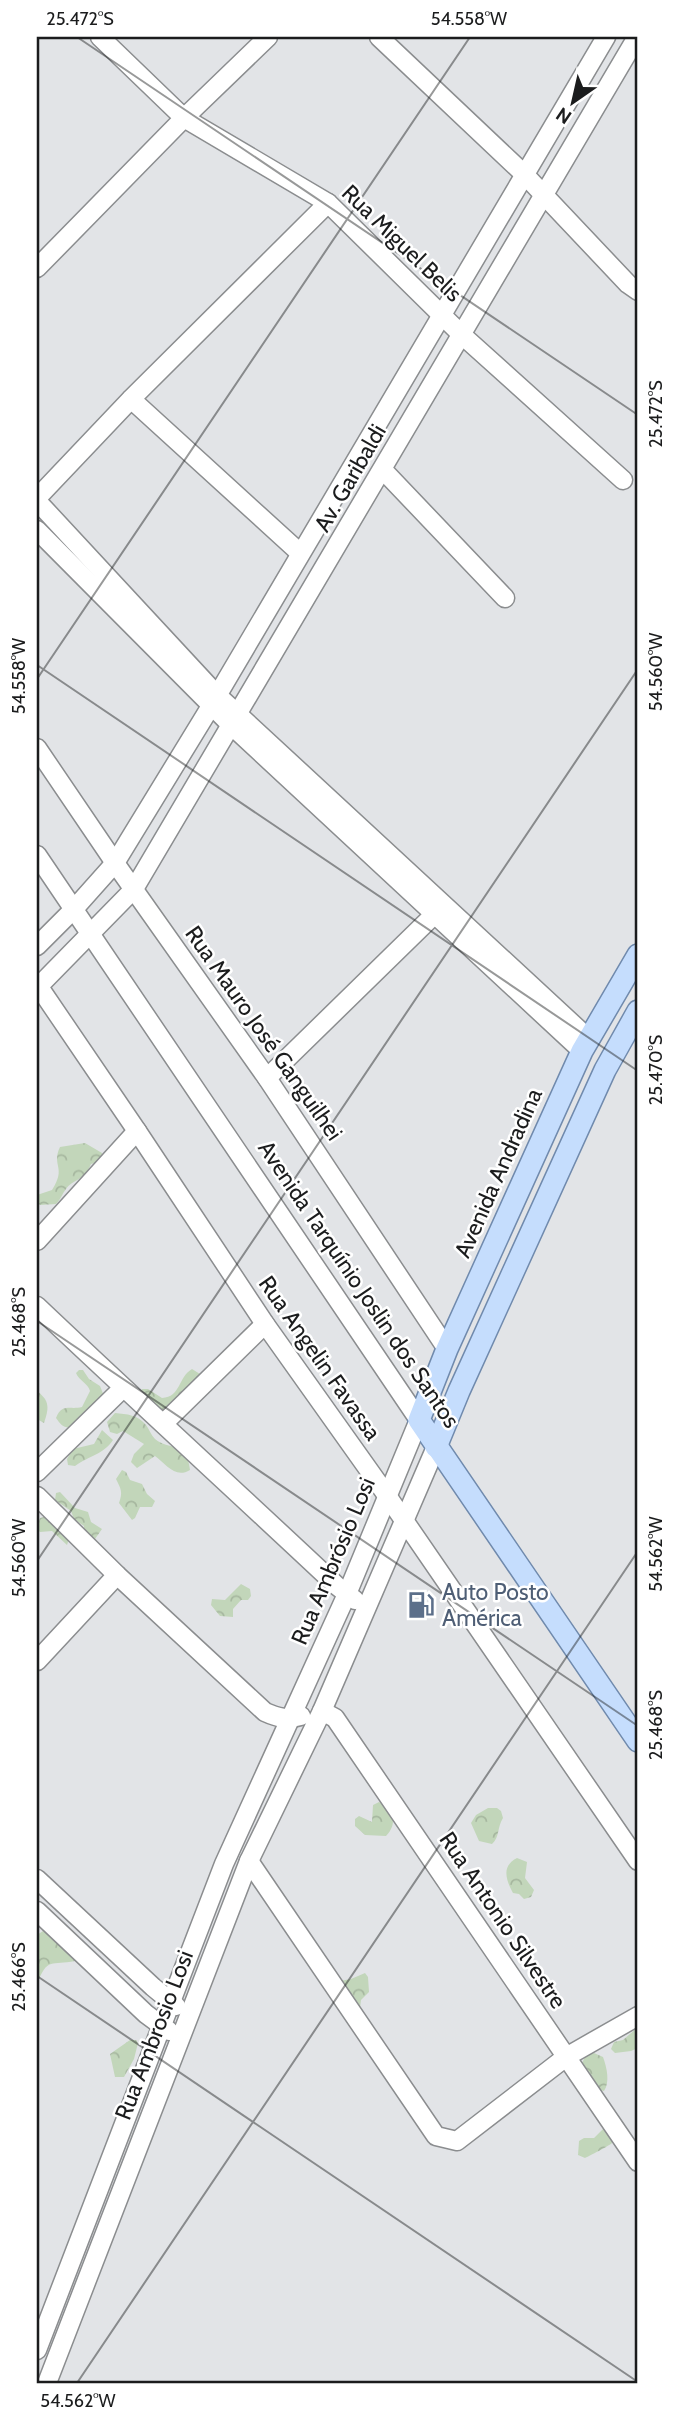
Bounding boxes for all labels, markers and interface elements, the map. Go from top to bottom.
text: 25.472°S [46,8,114,30]
text: 54.558°W [431,8,507,30]
north arrow [538,66,608,136]
text: N [552,102,576,129]
street label: Rua Miguel Belis [336,179,468,307]
text: 25.472°S [645,380,667,448]
street label: Av. Garibaldi [308,419,392,537]
text: 54.560°W [645,633,667,711]
text: 54.558°W [8,638,30,714]
street label: Rua Mauro José Ganguilhei [179,920,349,1146]
text: 25.470°S [645,1035,667,1105]
street label: Avenida Andradina [448,1084,548,1262]
street label: Avenida Tarquínio Joslin dos Santos [252,1135,466,1433]
street label: Rua Angelin Favassa [253,1270,387,1446]
text: 25.468°S [8,1287,30,1357]
street label: Rua Ambrósio Losi [285,1473,381,1649]
text: 54.562°W [645,1516,667,1592]
text: 54.560°W [8,1519,30,1597]
place label: Auto Posto América [442,1578,549,1632]
fuel station icon: Auto Posto América [406,1590,436,1620]
text: 25.468°S [645,1690,667,1760]
street label: Rua Antonio Silvestre [434,1826,573,2014]
text: 25.466°S [8,1942,30,2012]
street label: Rua Ambrosio Losi [109,1946,199,2124]
text: 54.562°W [40,2390,116,2412]

